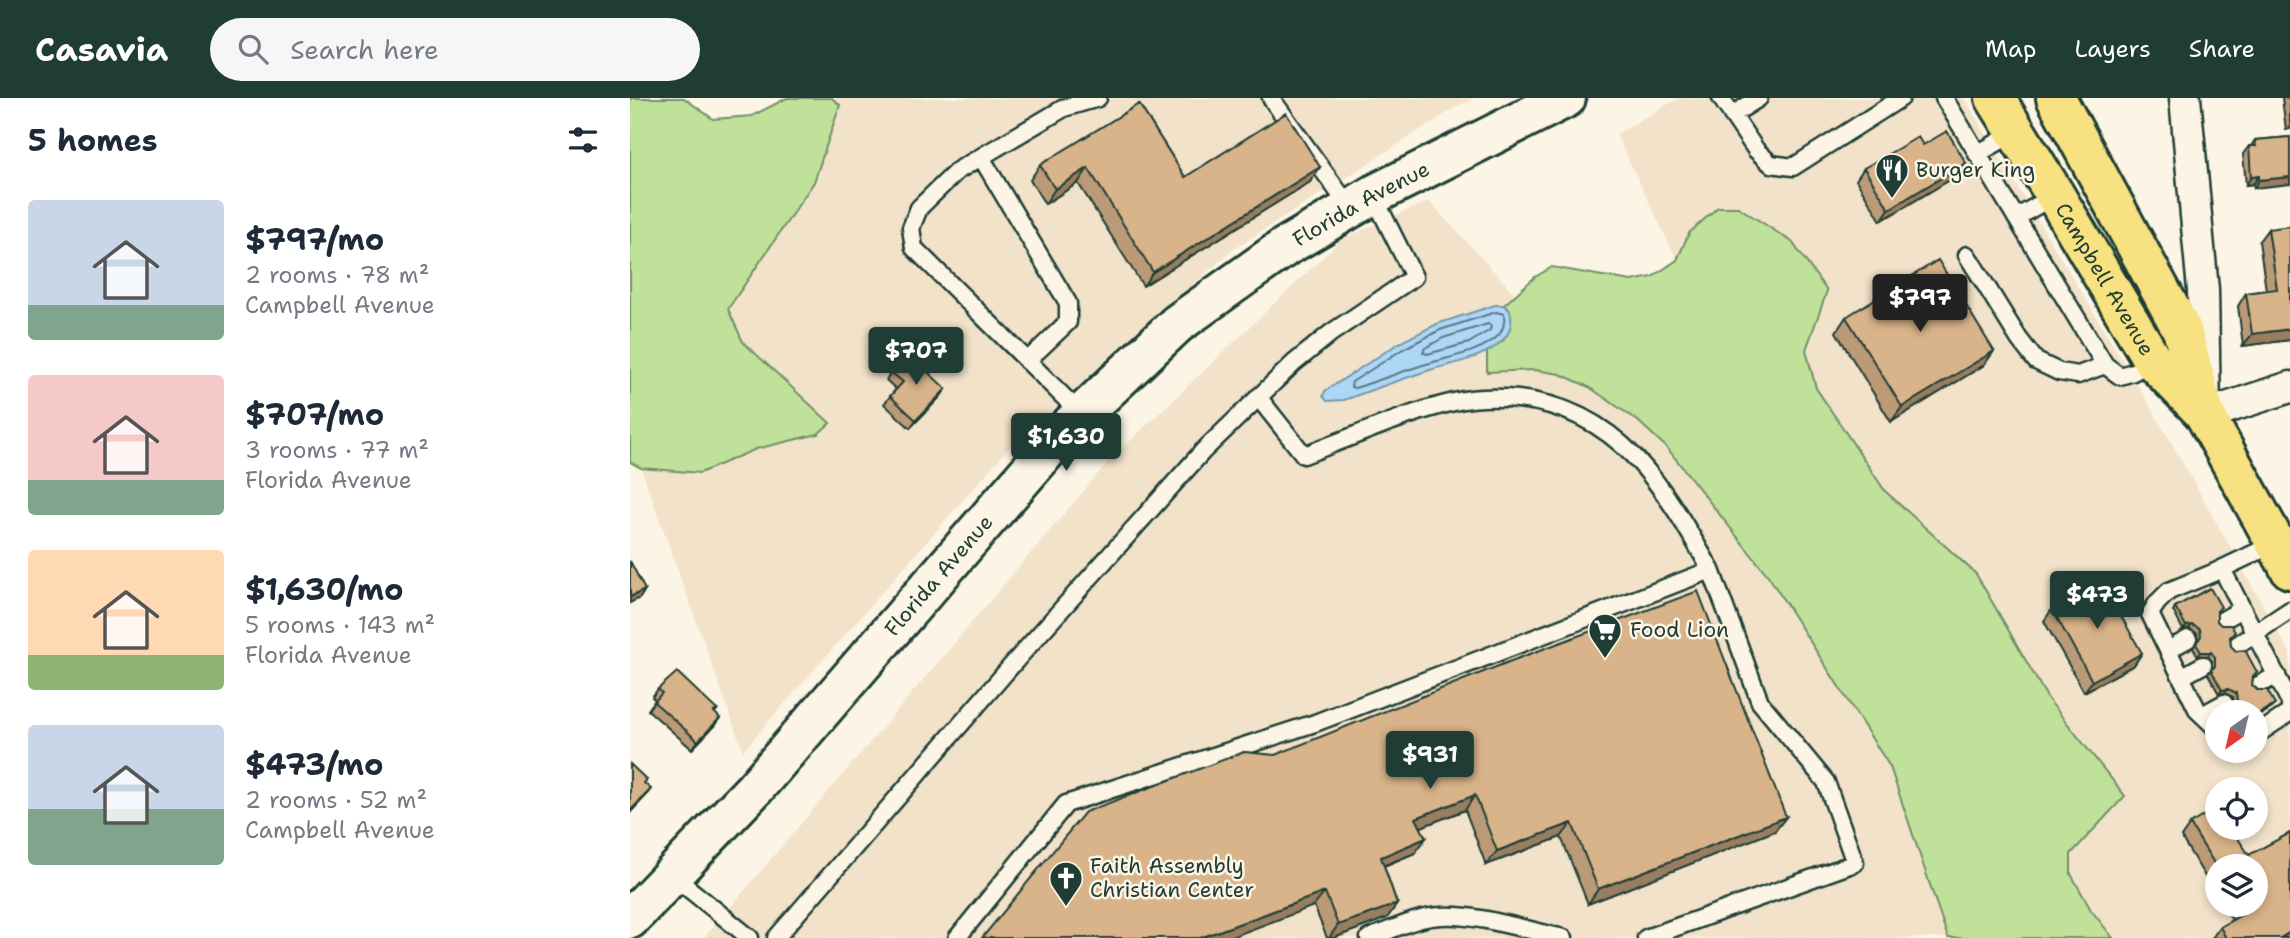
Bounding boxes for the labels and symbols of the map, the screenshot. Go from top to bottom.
restaurant icon: Burger King [1873,151,1911,200]
street label: Florida Avenue [1288,155,1434,253]
place label: Burger King [1916,156,2035,184]
street label: Campbell Avenue [2049,198,2161,361]
pin: $797 [1879,274,1961,334]
pin: $707 [875,328,957,387]
pin: $1,630 [1009,414,1123,473]
street label: Florida Avenue [878,509,999,642]
pin: $473 [2056,572,2138,631]
supermarket icon: Food Lion [1586,611,1624,660]
place label: Food Lion [1630,616,1729,644]
north arrow [2205,700,2268,763]
pin: $931 [1389,732,1471,791]
place label: Faith Assembly Christian Center [1090,852,1254,904]
church icon: Faith Assembly Christian Center [1047,859,1085,908]

